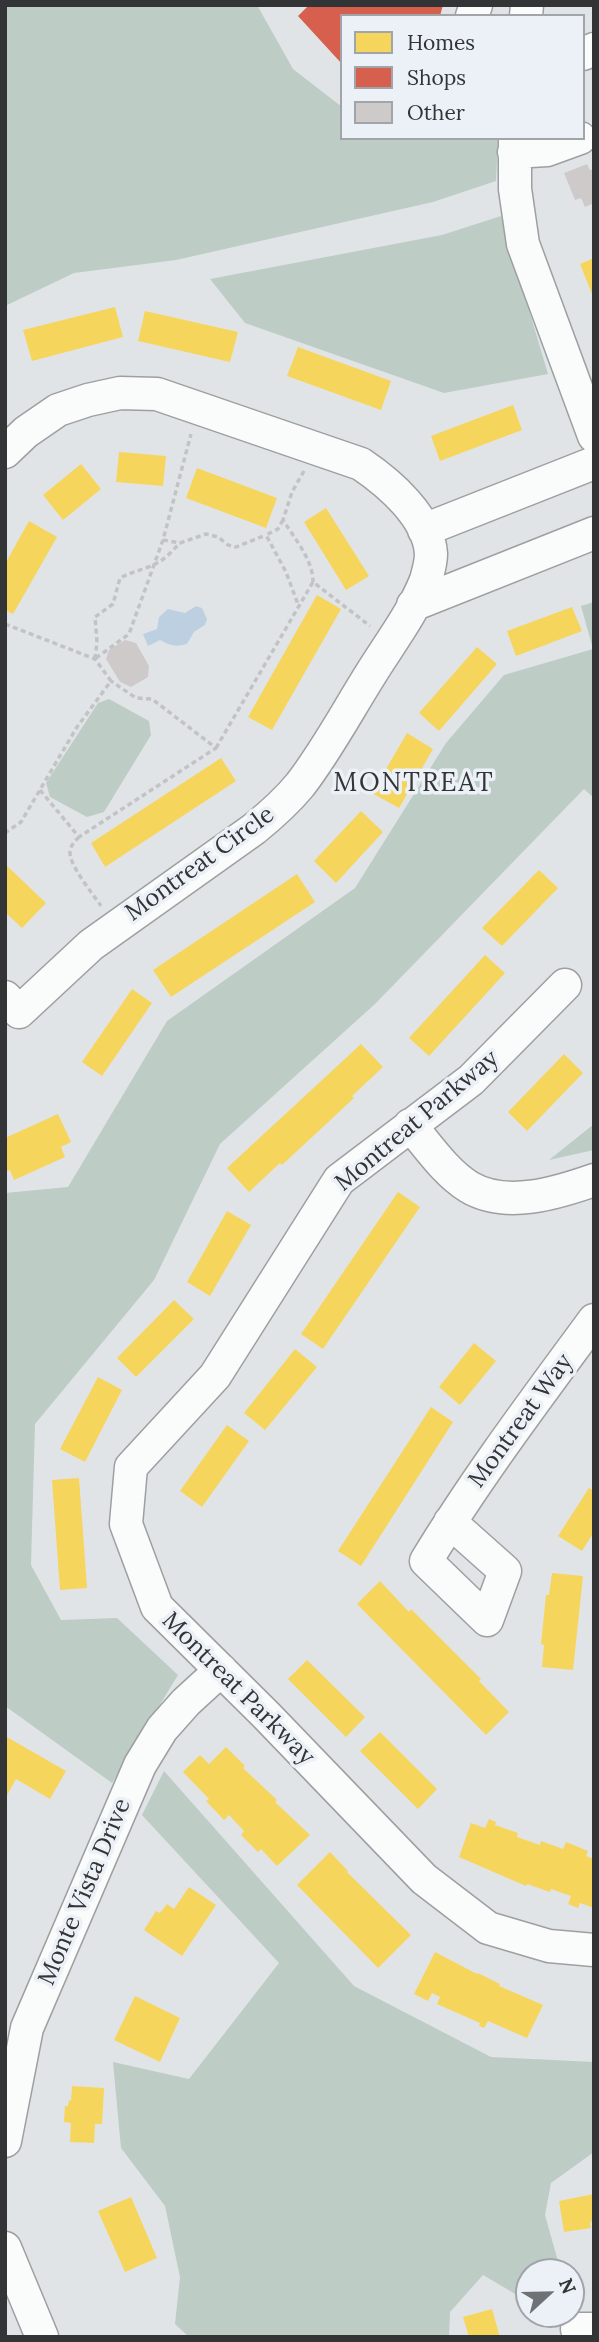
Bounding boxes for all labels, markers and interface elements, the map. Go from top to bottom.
legend [340,14,585,140]
text: Homes [407,29,475,56]
text: Shops [407,64,466,91]
text: Other [407,99,465,126]
district label: MONTREAT [334,768,494,800]
street label: Montreat Circle [120,800,280,928]
street label: Montreat Parkway [329,1044,505,1198]
street label: Montreat Way [463,1349,579,1493]
street label: Montreat Parkway [156,1607,320,1771]
street label: Monte Vista Drive [33,1794,137,1990]
north arrow [515,2258,585,2328]
text: N [554,2275,581,2297]

